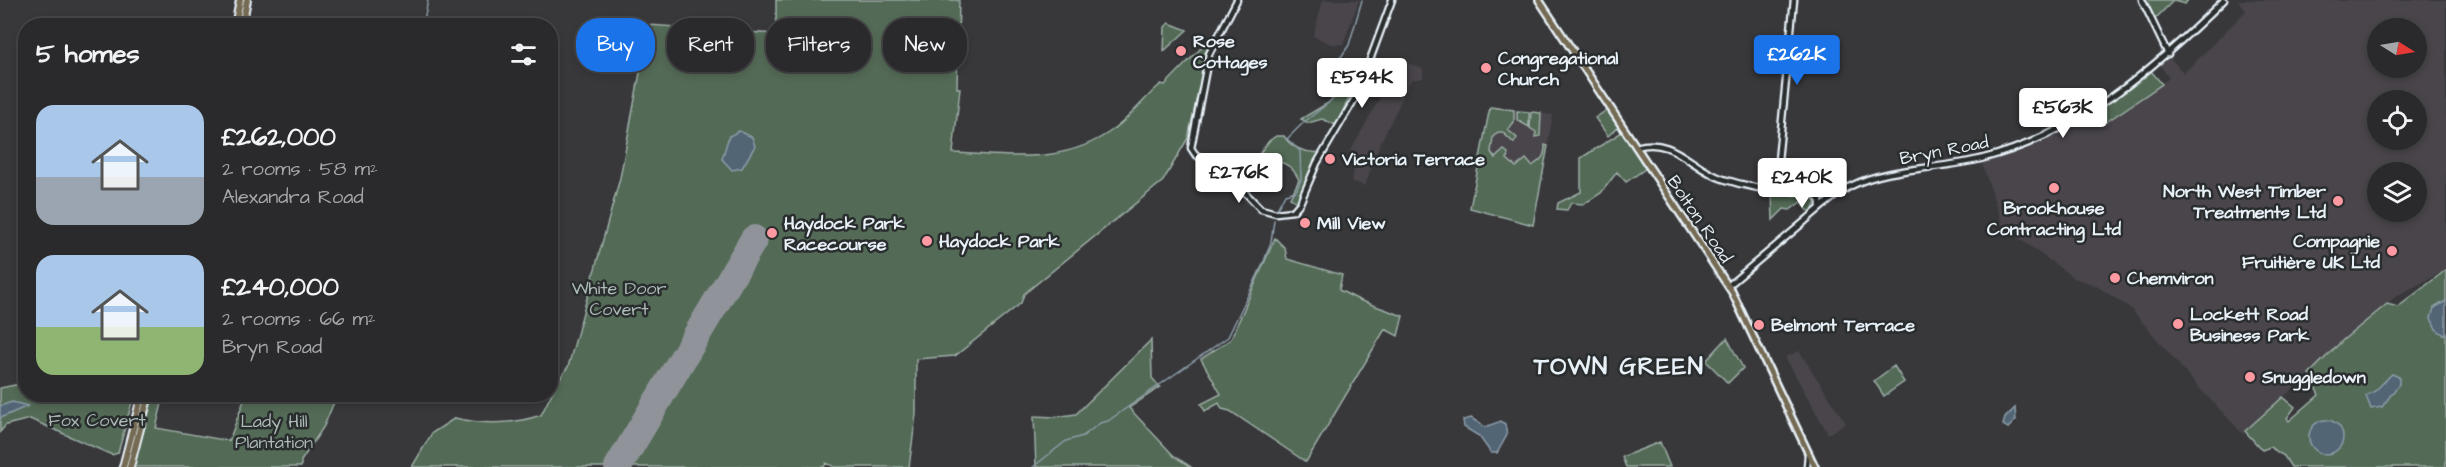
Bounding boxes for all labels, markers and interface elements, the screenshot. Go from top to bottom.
chip: Buy [576,18,655,72]
chip: Rent [667,18,754,72]
chip: Filters [766,18,871,72]
chip: New [883,18,967,72]
north arrow [2367,18,2427,78]
map controls [2367,18,2427,222]
place label: Rose Cottages [1193,29,1268,76]
pin: £262K [1755,35,1839,86]
text: 5 homes [36,36,140,72]
icon: filters [507,38,540,71]
text: £262K [1768,40,1826,68]
marker: Rose Cottages [1174,44,1188,58]
place label: Congregational Church [1498,46,1619,92]
pin: £594K [1320,58,1404,109]
marker: Congregational Church [1479,61,1493,75]
text: £594K [1331,63,1393,91]
pin: £563K [2021,88,2105,139]
button: locate [2367,90,2427,150]
text: £563K [2033,93,2093,121]
text: £262,000 [222,119,336,155]
icon: home [84,129,156,201]
street label: Bryn Road [1897,130,1991,172]
place label: Victoria Terrace [1341,147,1485,172]
marker: Victoria Terrace [1323,152,1337,166]
pin: £276K [1197,153,1281,204]
text: 2 rooms · 58 m² [222,155,378,183]
text: £276K [1209,158,1269,186]
pin: £240K [1760,158,1844,209]
button: layers [2367,162,2427,222]
text: £240K [1772,163,1832,191]
street label: Bolton Road [1661,171,1738,268]
place label: North West Timber Treatments Ltd [2163,179,2327,225]
marker: Brookhouse Contracting Ltd [2047,181,2061,195]
text: Alexandra Road [222,183,364,211]
marker: North West Timber Treatments Ltd [2331,194,2345,208]
place label: Brookhouse Contracting Ltd [1987,196,2122,243]
place label: Haydock Park Racecourse [784,211,906,257]
place label: Mill View [1317,211,1386,236]
marker: Mill View [1298,216,1312,230]
marker: Haydock Park Racecourse [765,226,779,240]
place label: Haydock Park [939,229,1061,255]
place label: Compagnie Fruitière UK Ltd [2242,229,2381,275]
marker: Haydock Park [920,234,934,248]
marker: Compagnie Fruitière UK Ltd [2385,244,2399,258]
place label: Chemviron [2127,266,2214,291]
text: £240,000 [222,269,339,305]
marker: Chemviron [2108,271,2122,285]
park label: White Door Covert [572,276,666,322]
icon: home [84,279,156,351]
place label: Lockett Road Business Park [2190,302,2310,348]
text: 2 rooms · 66 m² [222,305,376,333]
place label: Belmont Terrace [1771,313,1915,338]
marker: Lockett Road Business Park [2171,317,2185,331]
marker: Belmont Terrace [1752,318,1766,332]
text: Bryn Road [222,333,322,361]
district label: TOWN GREEN [1533,350,1704,384]
place label: Snuggledown [2261,365,2366,391]
marker: Snuggledown [2243,370,2257,384]
park label: Fox Covert [48,408,146,433]
park label: Lady Hill Plantation [235,409,313,455]

